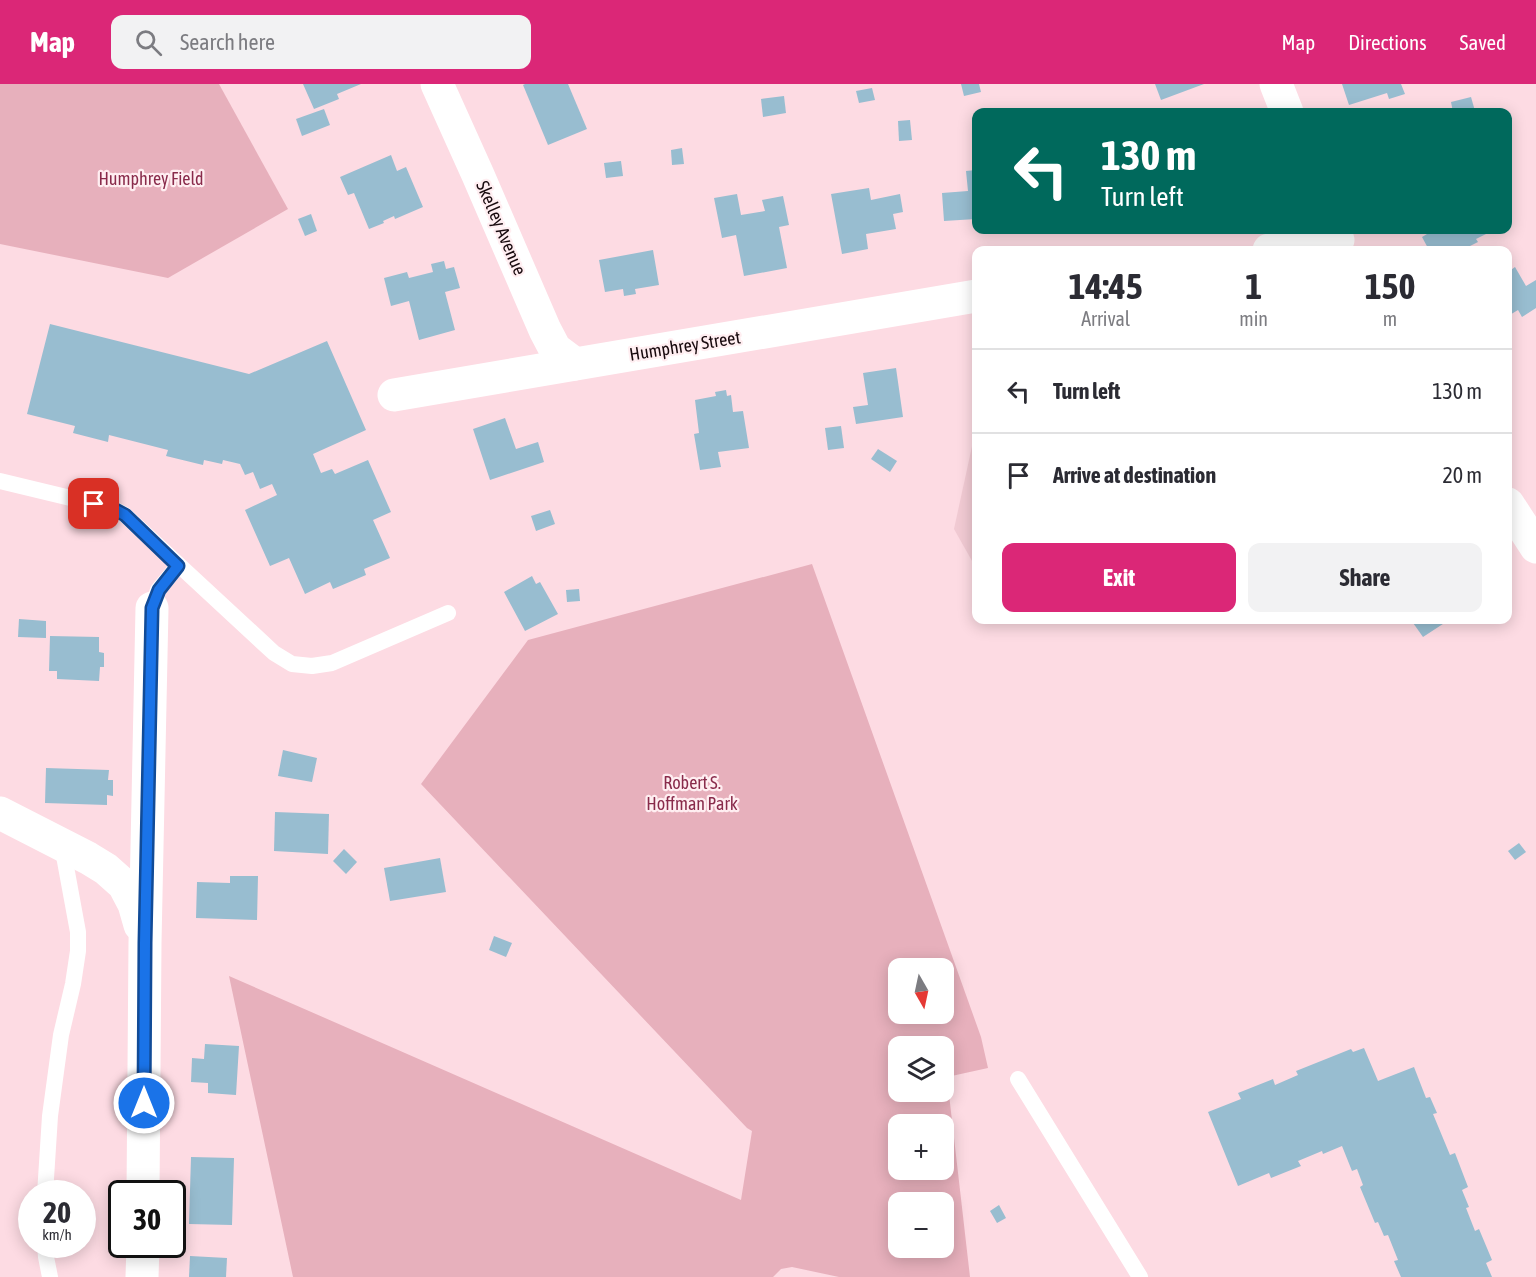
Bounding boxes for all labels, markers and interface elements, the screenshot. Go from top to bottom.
search box [111,15,531,69]
text: Map [30,26,75,58]
icon: search [132,26,165,59]
text: Search here [180,29,275,55]
text: Map [1281,30,1315,54]
text: Directions [1348,30,1427,54]
text: Saved [1460,30,1506,54]
text: 130 m [1101,131,1196,179]
icon: left [1002,132,1080,210]
park label: Humphrey Field [98,168,204,189]
street label: Skelley Avenue [472,178,531,278]
text: Turn left [1101,181,1184,212]
text: 14:45 [1069,265,1143,307]
text: 1 [1245,265,1262,307]
text: 150 [1365,265,1415,307]
text: Arrival [1081,307,1130,330]
text: min [1239,307,1268,330]
text: m [1383,307,1397,330]
street label: Humphrey Street [628,326,742,365]
icon: left [1002,375,1035,408]
text: Turn left [1053,378,1120,404]
text: 130 m [1432,378,1482,404]
icon: arrive [1002,459,1035,492]
text: Arrive at destination [1053,462,1216,488]
text: 20 m [1442,462,1482,488]
pin [68,478,119,529]
icon: arrive [77,487,110,520]
button: Exit [1002,543,1236,612]
button: Share [1248,543,1482,612]
park label: Robert S. Hoffman Park [646,772,738,814]
north arrow [888,958,954,1024]
map controls [888,958,954,1258]
button: layers [888,1036,954,1102]
position arrow [112,1071,176,1135]
button: + [888,1114,954,1180]
speed limit sign: 30 [108,1180,186,1258]
button: − [888,1192,954,1258]
text: 20 [43,1195,71,1229]
text: km/h [42,1226,72,1243]

